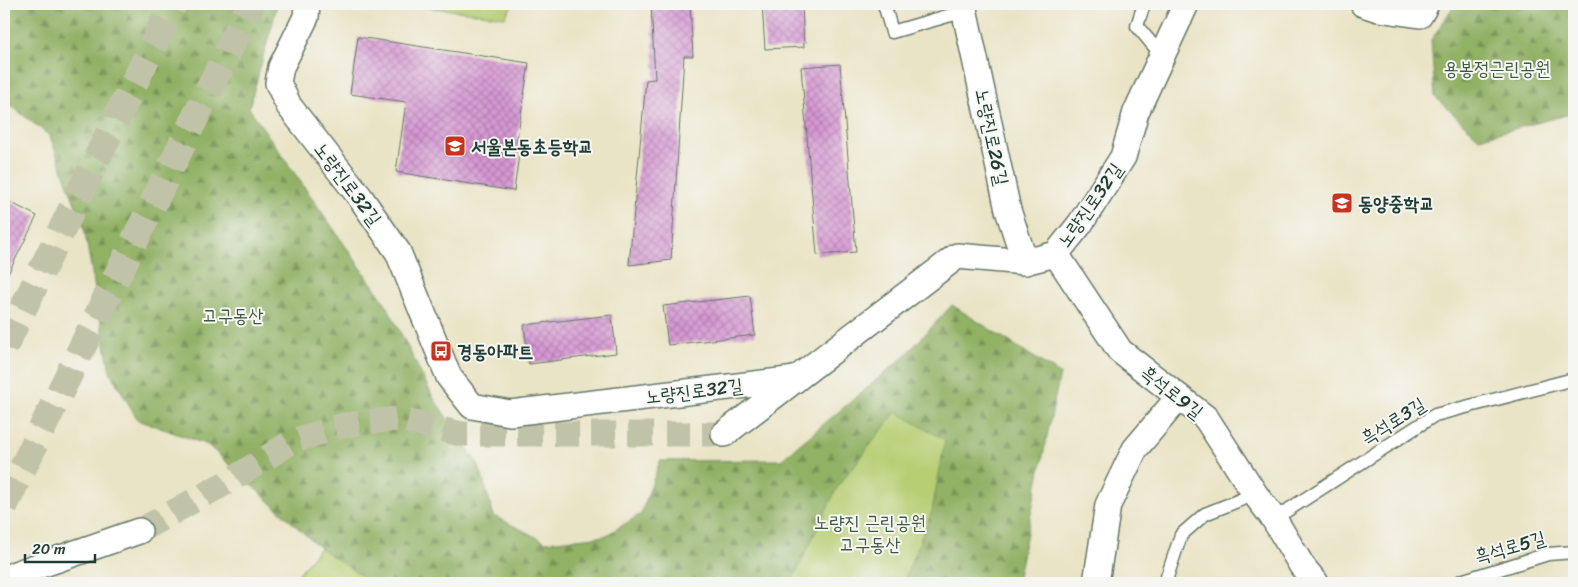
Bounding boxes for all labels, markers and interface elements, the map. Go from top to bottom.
park label: 용봉정근린공원 [1443,52,1551,85]
street label: 노량진로26길 [966,86,1018,188]
place label: 서울본동초등학교 [471,130,593,163]
school or university icon: 서울본동초등학교 [443,134,467,158]
street label: 노량진로32길 [305,135,391,233]
street label: 노량진로32길 [1048,155,1132,255]
place label: 동양중학교 [1358,187,1434,220]
school or university icon: 동양중학교 [1330,191,1354,215]
park label: 고구동산 [202,299,264,332]
place label: 경동아파트 [457,335,533,368]
bus stop icon: 경동아파트 [429,339,453,363]
street label: 흑석로9길 [1133,357,1211,427]
street label: 노량진로32길 [643,369,745,413]
street label: 흑석로3길 [1354,388,1432,454]
park label: 노량진 근린공원 고구동산 [814,506,926,561]
street label: 흑석로5길 [1470,521,1550,573]
scale bar [25,532,95,564]
text: 20 m [32,536,66,562]

